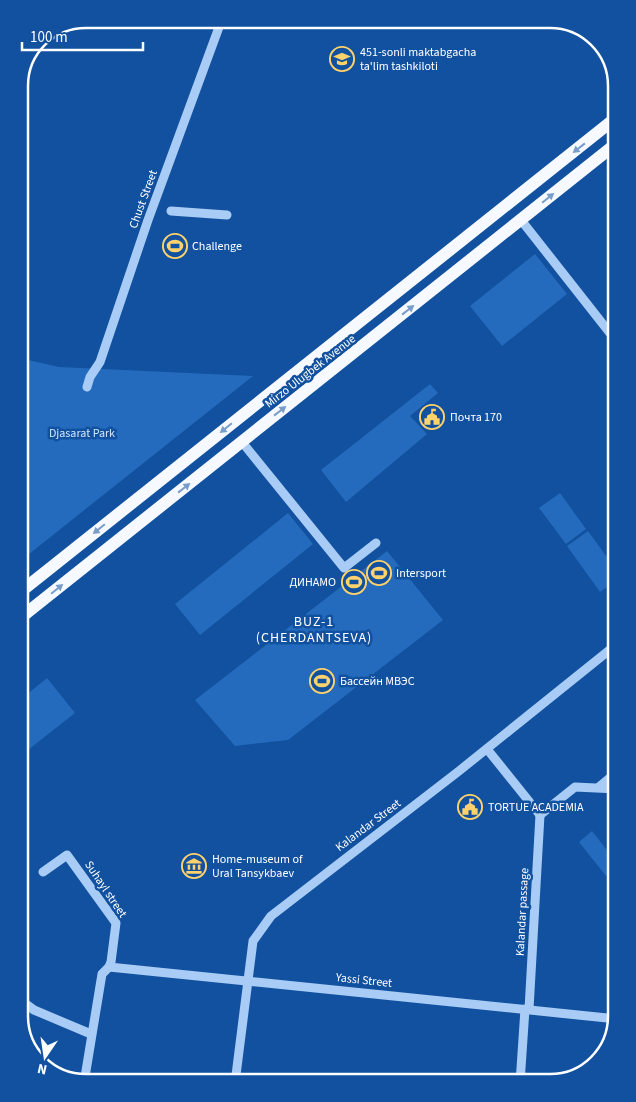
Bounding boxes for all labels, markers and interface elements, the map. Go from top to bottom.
scale bar [22,20,144,52]
text: 100 m [30,27,68,48]
place label: 451-sonli maktabgacha ta'lim tashkiloti [360,44,476,75]
school or university icon: 451-sonli maktabgacha ta'lim tashkiloti [329,46,355,72]
one-way arrow [573,142,586,153]
street label: Chust Street [125,168,162,231]
one-way arrow [542,193,555,204]
sports icon: Challenge [162,233,188,259]
place label: Challenge [192,238,242,255]
one-way arrow [401,305,414,316]
street label: Mirzo Ulugbek Avenue [261,331,359,412]
public building icon: Почта 170 [419,404,445,430]
one-way arrow [273,406,286,417]
place label: Почта 170 [450,409,502,426]
one-way arrow [220,422,233,433]
park label: Djasarat Park [49,425,115,442]
one-way arrow [177,482,190,493]
one-way arrow [93,523,106,534]
sports icon: Intersport [366,560,392,586]
place label: Intersport [396,565,446,582]
sports icon: ДИНАМО [341,569,367,595]
place label: ДИНАМО [289,574,336,591]
one-way arrow [50,584,63,595]
district label: BUZ-1 (CHERDANTSEVA) [256,612,372,648]
sports icon: Бассейн МВЭС [309,668,335,694]
place label: Бассейн МВЭС [340,673,415,690]
public building icon: TORTUE ACADEMIA [457,794,483,820]
street label: Kalandar Street [332,795,405,856]
place label: TORTUE ACADEMIA [488,799,584,816]
place label: Home-museum of Ural Tansykbaev [212,851,303,882]
museum icon: Home-museum of Ural Tansykbaev [181,853,207,879]
street label: Suhayl street [80,857,131,921]
street label: Kalandar passage [512,867,533,957]
street label: Yassi Street [334,969,393,992]
north arrow [20,1032,70,1082]
text: N [36,1058,49,1079]

